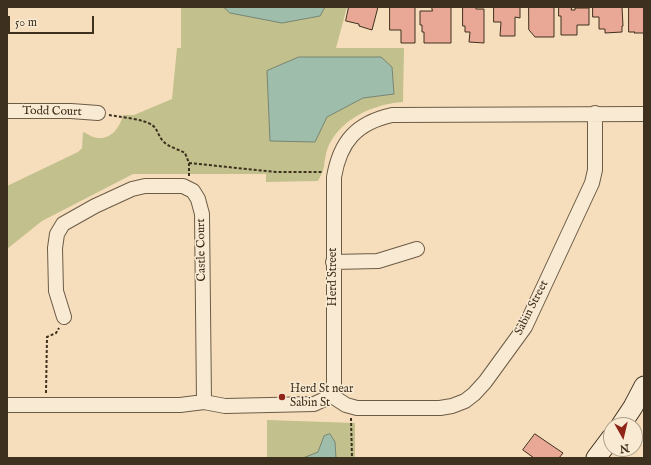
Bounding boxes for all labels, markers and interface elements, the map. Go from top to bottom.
scale bar [10,8,96,34]
text: 50 m [15,15,37,30]
street label: Todd Court [22,104,82,120]
street label: Castle Court [194,218,210,282]
street label: Herd Street [327,248,341,306]
street label: Sabin Street [512,278,552,338]
place label: Herd St near Sabin St [290,383,353,411]
marker: Herd St near Sabin St [277,392,287,402]
north arrow [603,417,643,457]
text: N [619,440,630,455]

